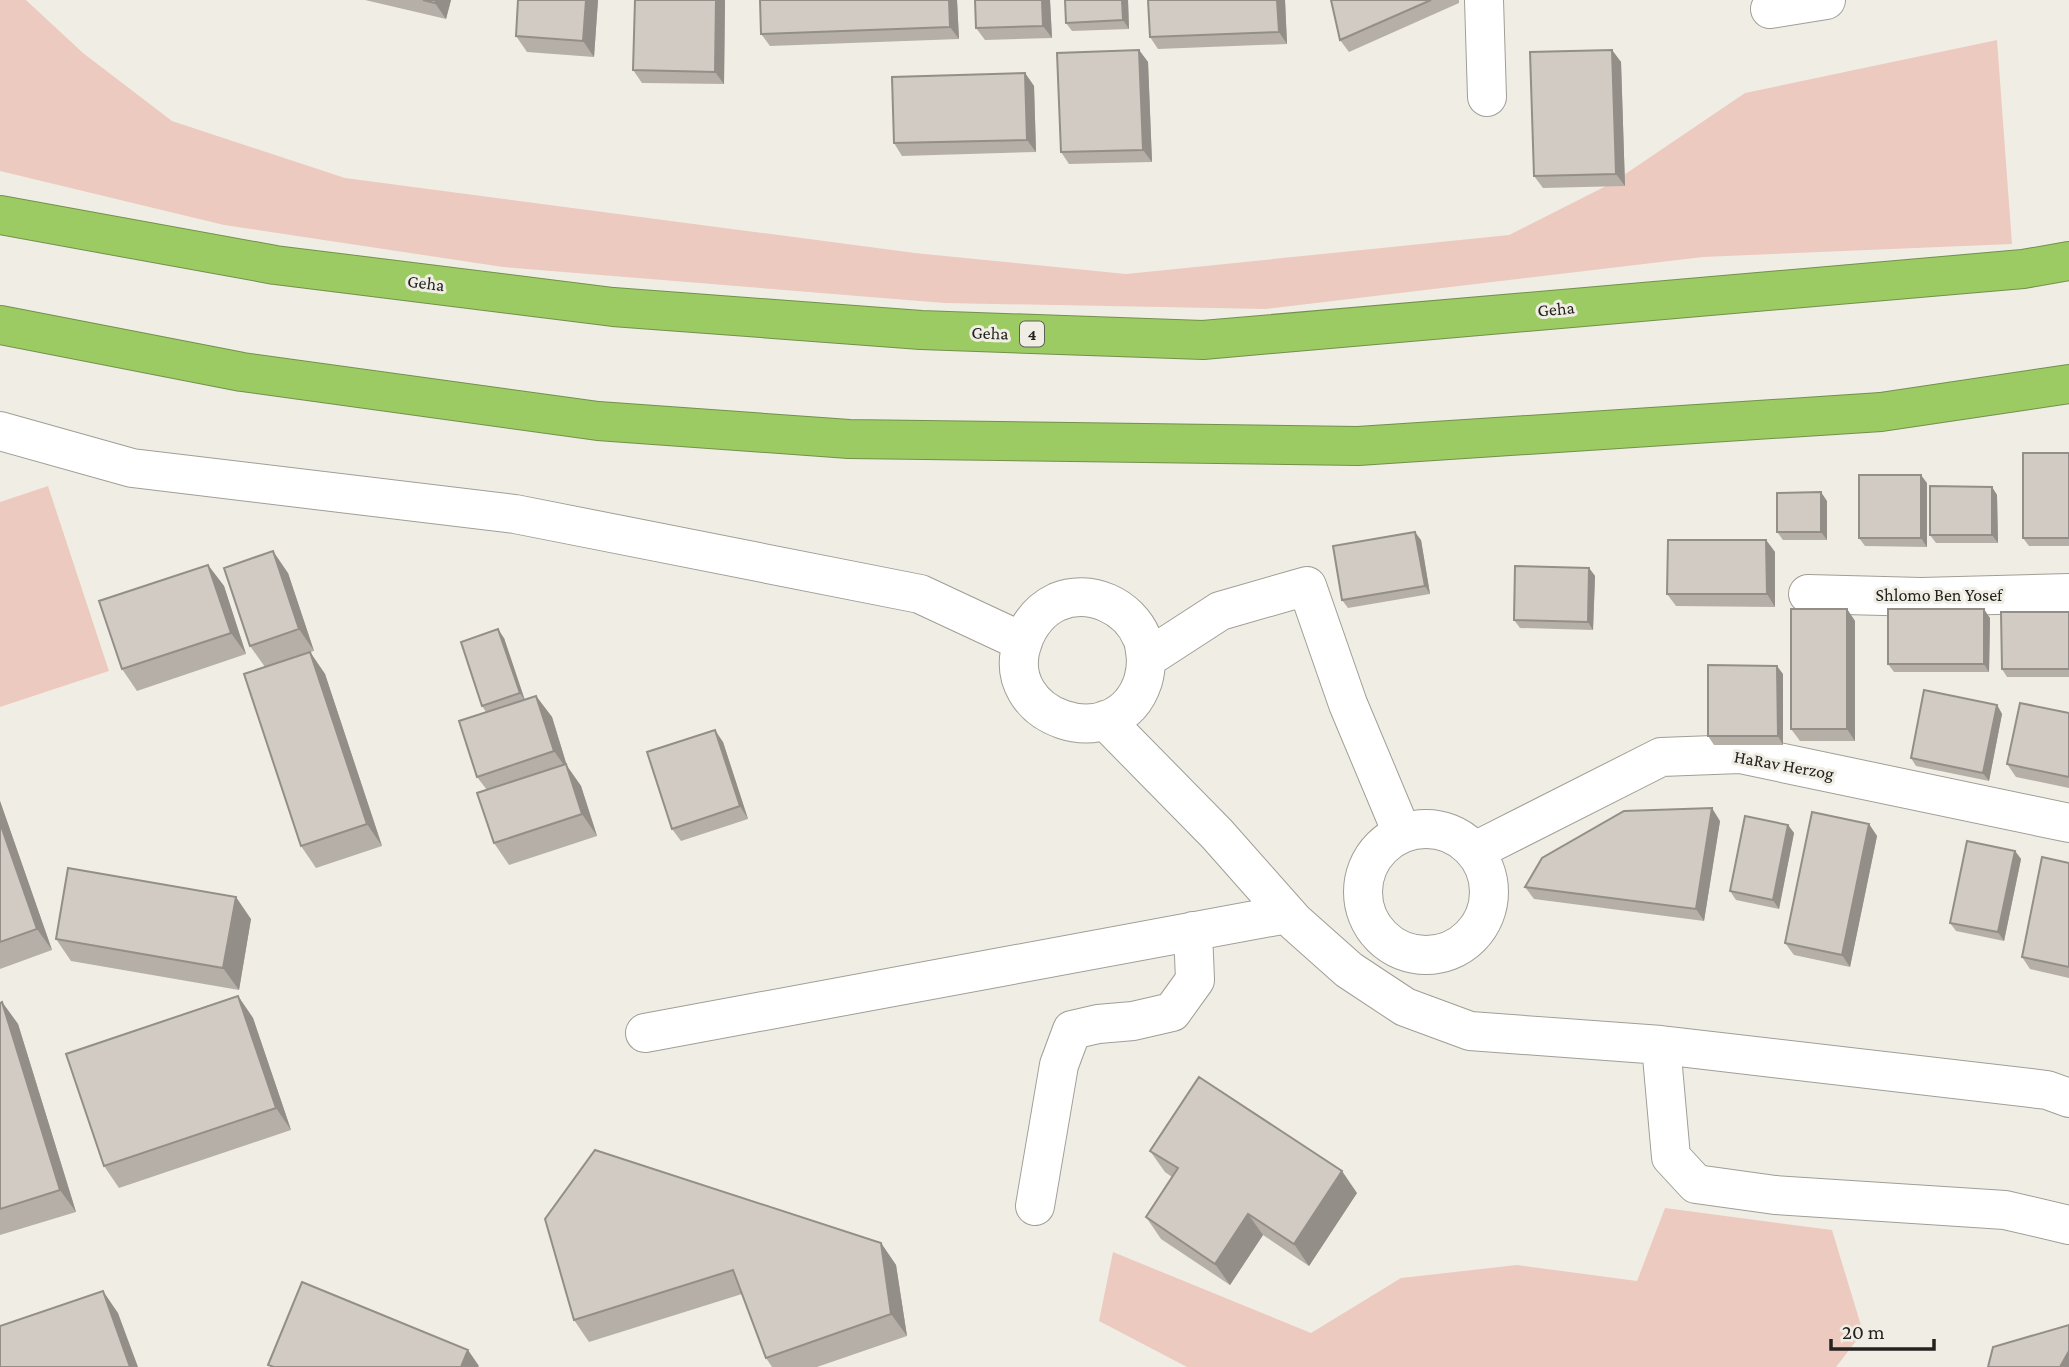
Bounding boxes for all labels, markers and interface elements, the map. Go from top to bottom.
street label: Geha [406,271,446,295]
street label: Geha [1537,297,1575,321]
street label: Geha [971,322,1009,344]
road number: 4 [1020,322,1044,346]
street label: Shlomo Ben Yosef [1876,585,2004,605]
street label: HaRav Herzog [1732,746,1836,784]
scale bar [1831,1308,1934,1352]
text: 20 m [1842,1320,1885,1344]

